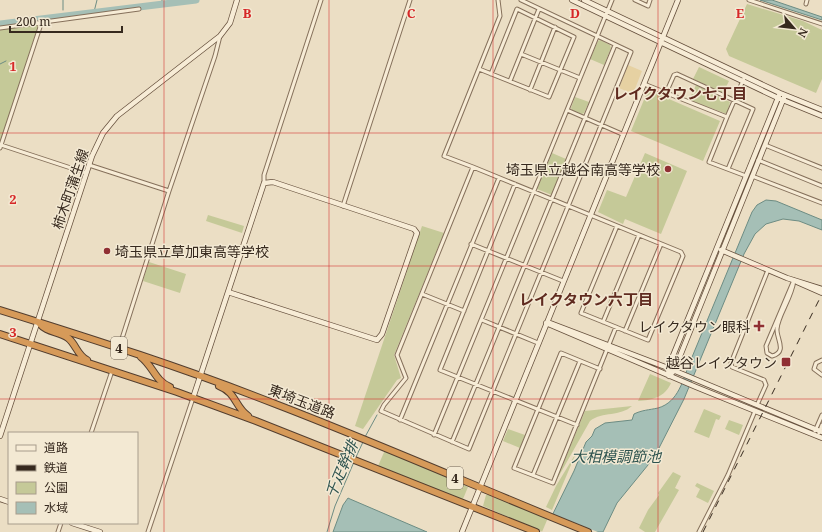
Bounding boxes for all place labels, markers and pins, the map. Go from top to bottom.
place label: 埼玉県立越谷南高等学校 [506,160,660,179]
marker: 埼玉県立越谷南高等学校 [663,164,673,174]
place label: 埼玉県立草加東高等学校 [115,242,269,261]
marker: 埼玉県立草加東高等学校 [102,246,112,256]
place label: レイクタウン眼科 [639,317,750,336]
marker: レイクタウン眼科 [753,320,765,332]
place label: 越谷レイクタウン [666,353,777,372]
marker: 越谷レイクタウン [780,356,792,368]

